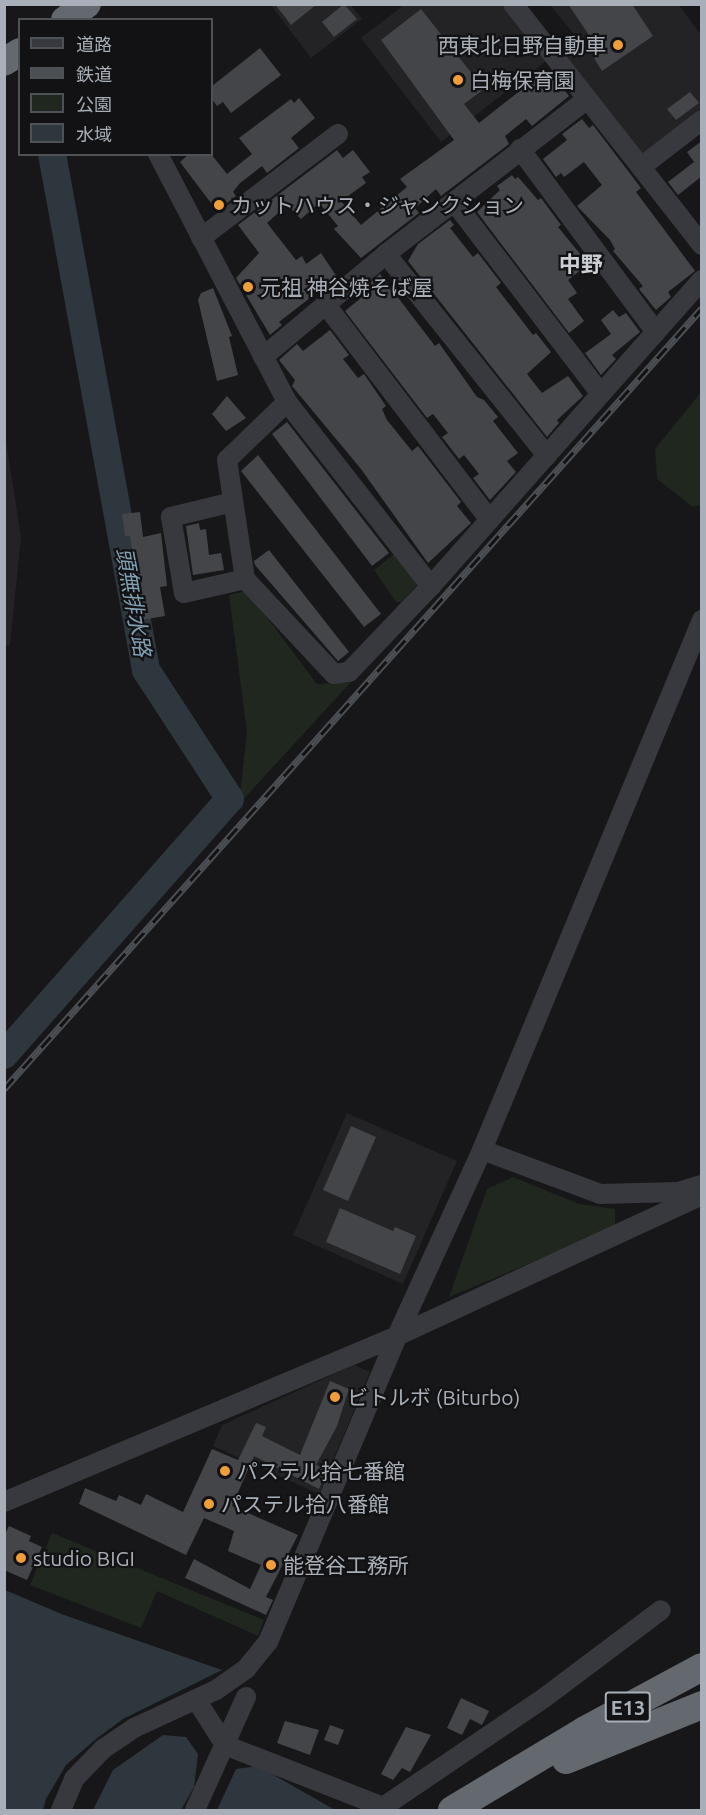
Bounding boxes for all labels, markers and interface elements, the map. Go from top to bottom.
legend [18,18,213,156]
place label: 西東北日野自動車 [438,32,606,58]
text: 道路 [76,34,112,54]
marker: 西東北日野自動車 [611,38,625,52]
text: 鉄道 [76,64,112,84]
place label: 白梅保育園 [470,67,575,93]
marker: 白梅保育園 [451,73,465,87]
text: 公園 [76,94,112,114]
text: 水域 [76,124,112,144]
place label: カットハウス・ジャンクション [231,192,525,218]
marker: カットハウス・ジャンクション [212,198,226,212]
district label: 中野 [559,251,603,277]
place label: 元祖 神谷焼そば屋 [260,274,433,300]
marker: 元祖 神谷焼そば屋 [241,280,255,294]
water label: 頭無排水路 [111,546,157,658]
place label: ビトルボ (Biturbo) [347,1384,520,1410]
marker: ビトルボ (Biturbo) [328,1390,342,1404]
place label: パステル拾七番館 [237,1458,405,1484]
marker: パステル拾七番館 [218,1464,232,1478]
place label: パステル拾八番館 [221,1491,389,1517]
marker: パステル拾八番館 [202,1497,216,1511]
place label: studio BIGI [33,1545,135,1571]
marker: studio BIGI [14,1551,28,1565]
place label: 能登谷工務所 [283,1552,409,1578]
marker: 能登谷工務所 [264,1558,278,1572]
road number: E13 [604,1690,652,1724]

